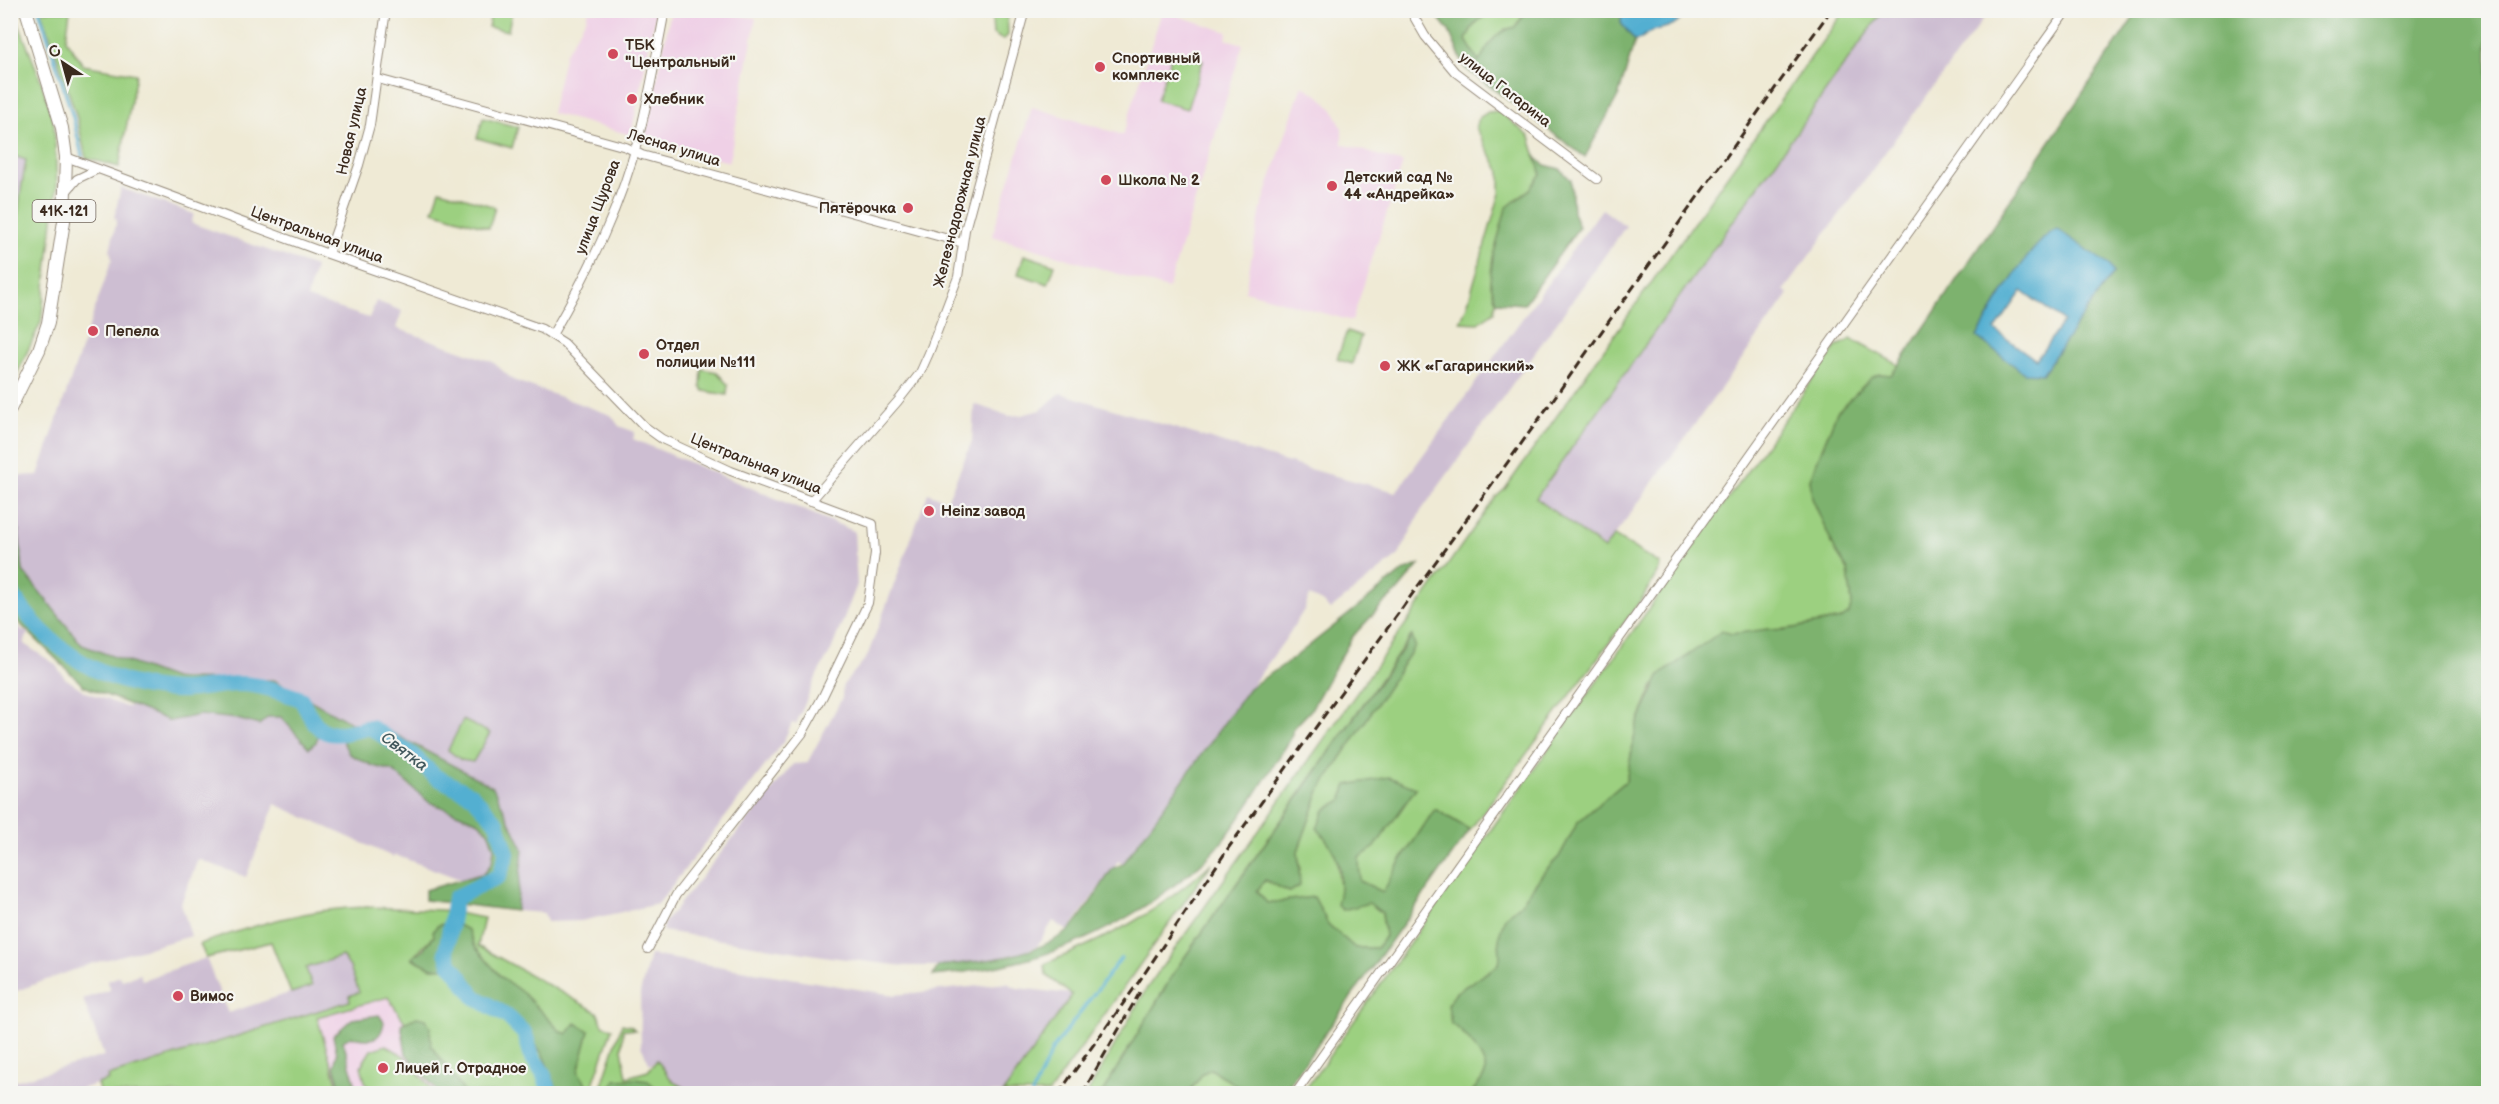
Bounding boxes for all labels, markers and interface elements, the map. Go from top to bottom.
north arrow [33,33,93,93]
place label: ТБК "Центральный" [625,36,736,72]
text: С [45,41,65,63]
marker: ТБК "Центральный" [606,47,620,61]
street label: улица Гагарина [1455,48,1555,132]
place label: Спортивный комплекс [1112,49,1200,85]
marker: Спортивный комплекс [1093,60,1107,74]
street label: Новая улица [333,85,371,177]
place label: Хлебник [643,90,705,109]
marker: Хлебник [625,92,639,106]
street label: Железнодорожная улица [929,114,991,290]
street label: Лесная улица [624,125,723,171]
street label: улица Щурова [571,157,625,257]
place label: Детский сад № 44 «Андрейка» [1344,168,1455,204]
place label: Школа № 2 [1118,171,1200,190]
marker: Школа № 2 [1099,173,1113,187]
marker: Детский сад № 44 «Андрейка» [1325,179,1339,193]
place label: Пятёрочка [819,199,896,218]
road number: 41К-121 [32,200,96,222]
marker: Пятёрочка [901,201,915,215]
street label: Центральная улица [248,202,386,268]
place label: Пепела [105,322,159,341]
marker: Пепела [86,324,100,338]
place label: Отдел полиции №111 [656,336,756,372]
marker: Отдел полиции №111 [637,347,651,361]
place label: ЖК «Гагаринский» [1397,357,1535,376]
marker: ЖК «Гагаринский» [1378,359,1392,373]
street label: Центральная улица [688,429,824,499]
place label: Heinz завод [941,502,1025,521]
marker: Heinz завод [922,504,936,518]
water label: Святка [377,728,431,776]
place label: Вимос [190,987,234,1006]
marker: Вимос [171,989,185,1003]
place label: Лицей г. Отрадное [394,1059,526,1078]
marker: Лицей г. Отрадное [376,1061,390,1075]

